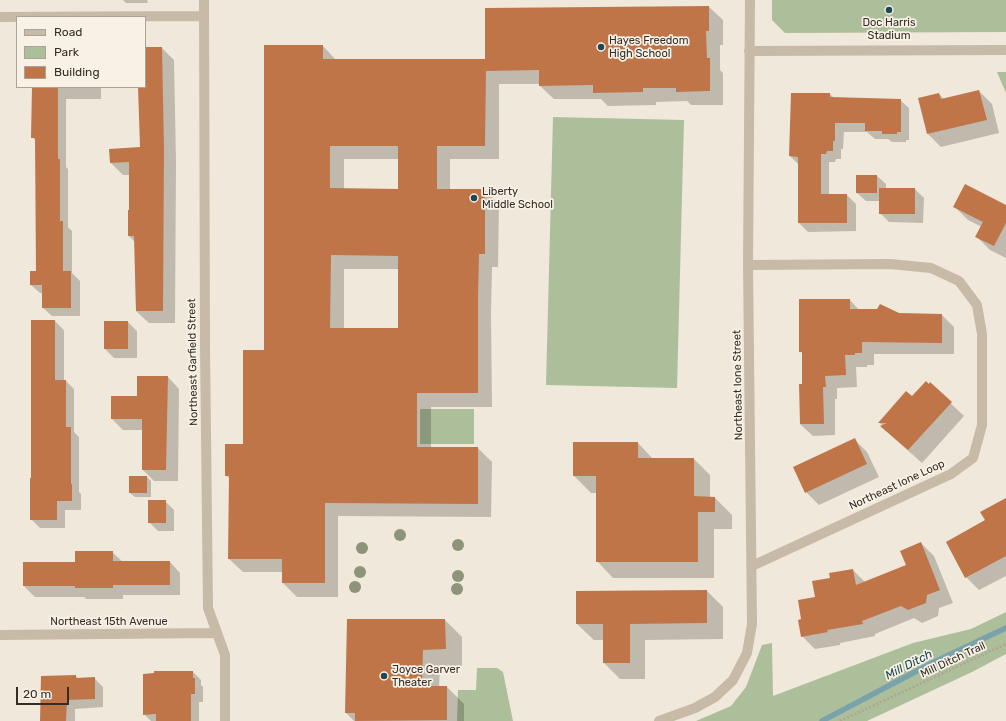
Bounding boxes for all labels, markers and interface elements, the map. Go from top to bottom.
marker: Doc Harris Stadium [884,5,894,15]
legend [16,16,146,88]
place label: Doc Harris Stadium [862,16,916,42]
text: Road [54,25,82,39]
place label: Hayes Freedom High School [609,34,688,60]
marker: Hayes Freedom High School [596,42,606,52]
text: Park [54,45,79,59]
text: Building [54,65,100,79]
place label: Liberty Middle School [482,185,553,211]
marker: Liberty Middle School [469,193,479,203]
street label: Northeast Garfield Street [185,298,201,426]
street label: Northeast Ione Street [730,330,746,440]
street label: Northeast Ione Loop [847,457,947,513]
street label: Northeast 15th Avenue [50,615,168,629]
street label: Mill Ditch Trail [918,639,988,681]
water label: Mill Ditch [883,647,935,683]
place label: Joyce Garver Theater [392,663,460,689]
marker: Joyce Garver Theater [379,671,389,681]
scale bar [18,679,71,705]
text: 20 m [23,687,51,701]

